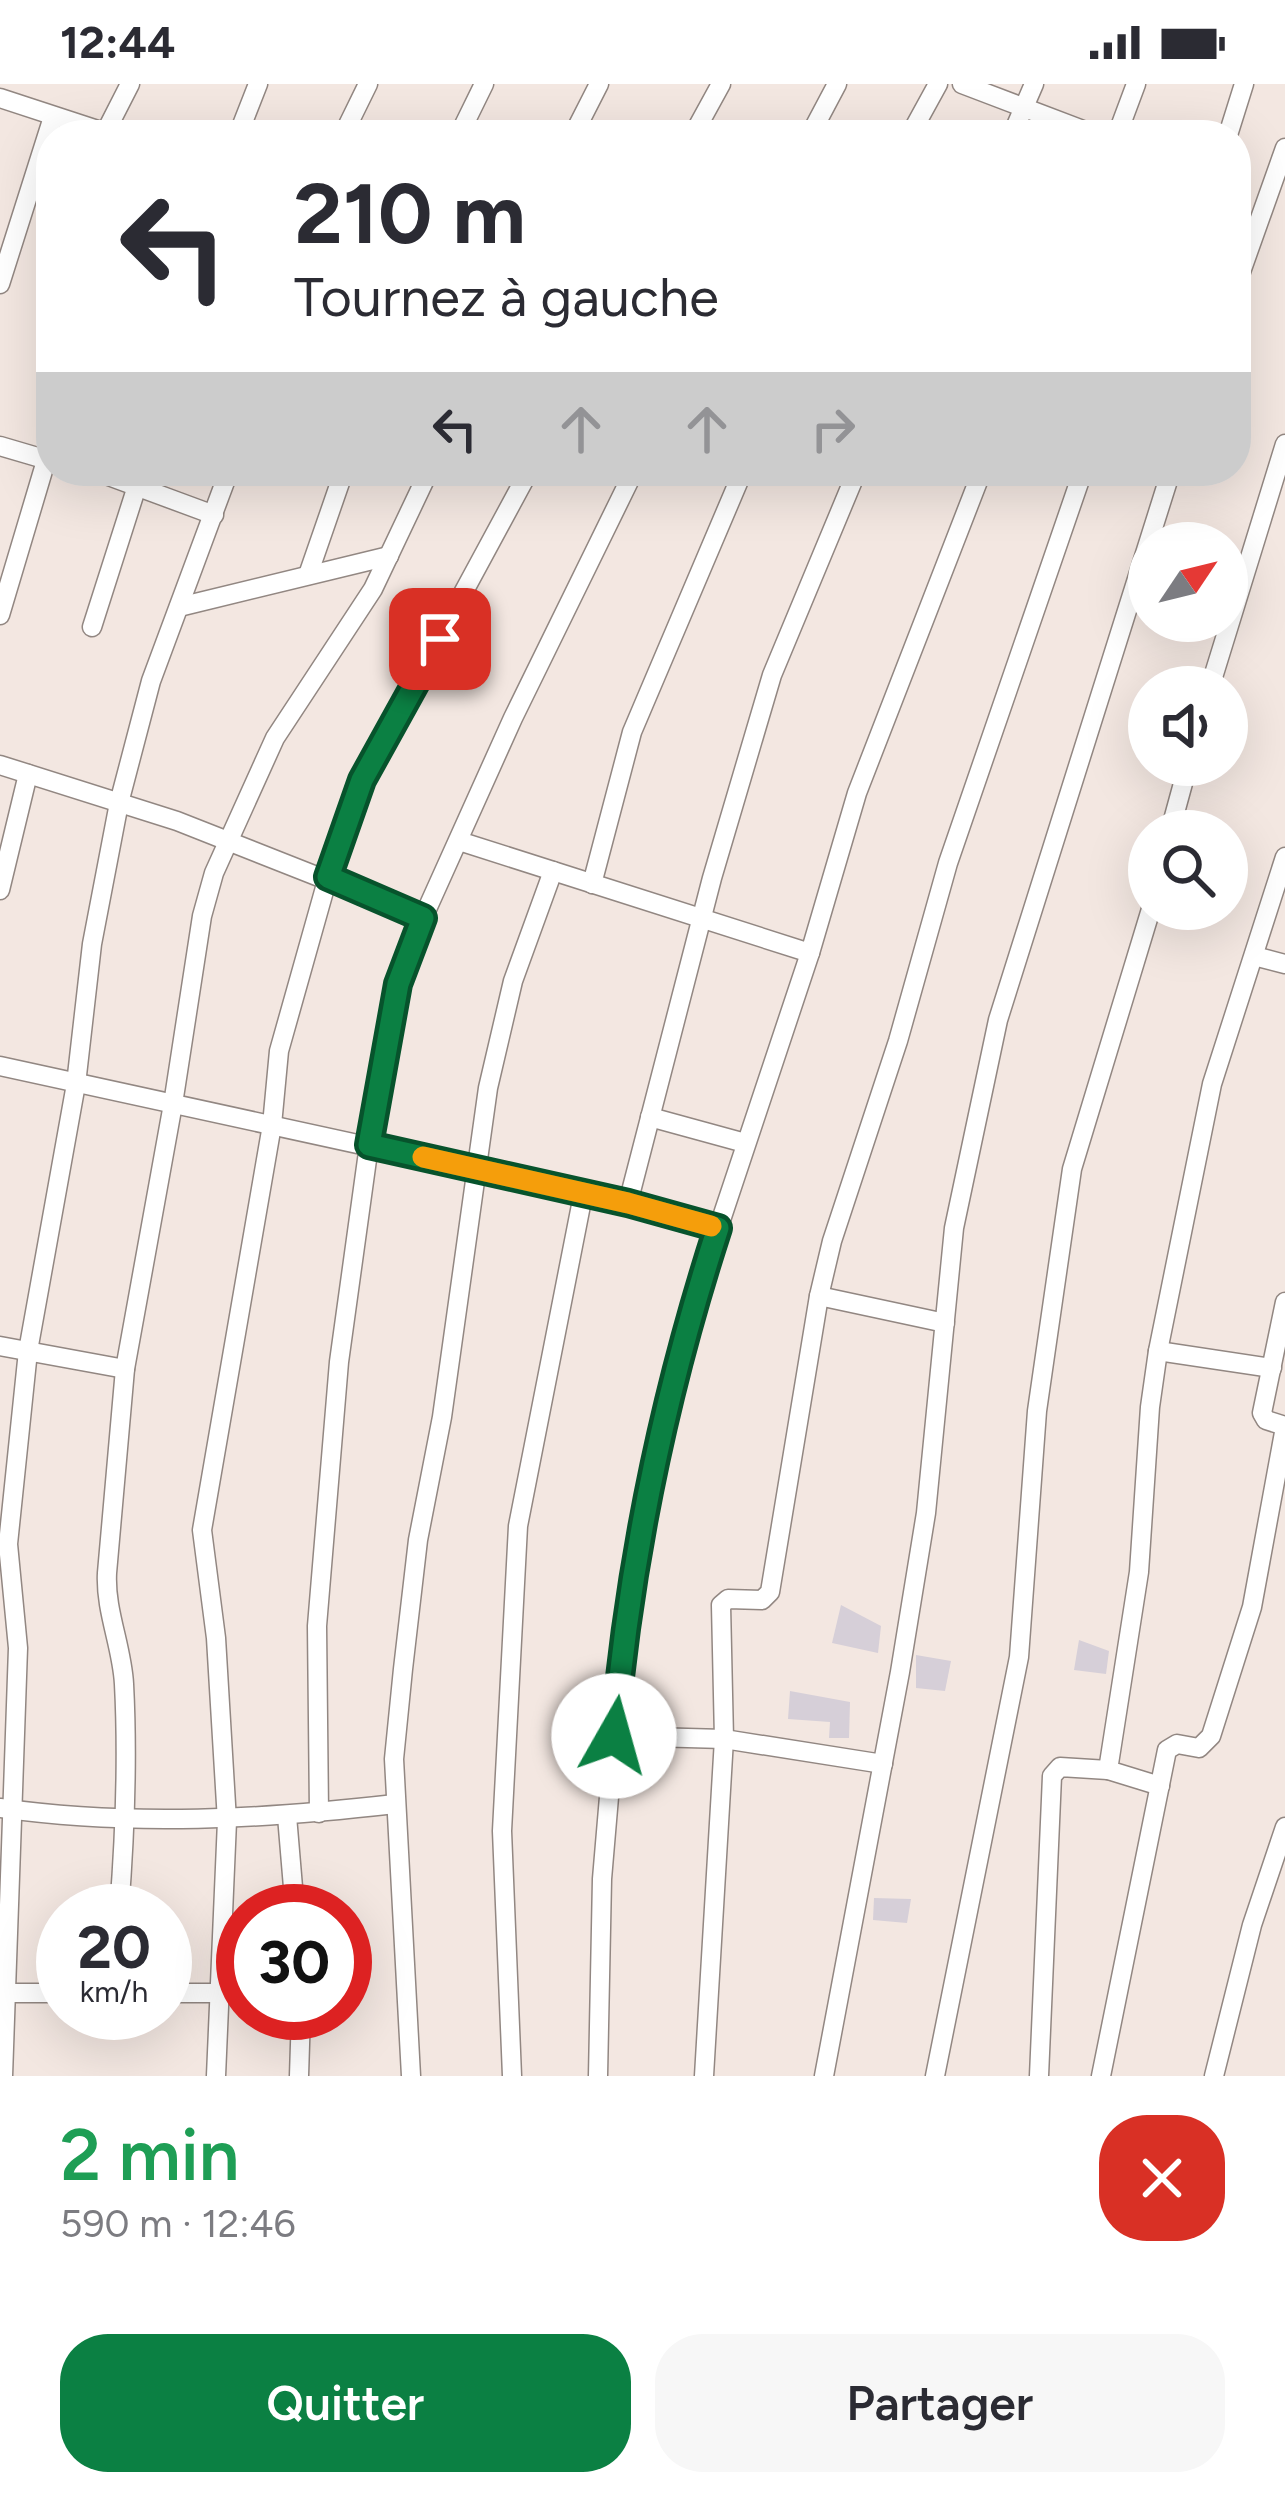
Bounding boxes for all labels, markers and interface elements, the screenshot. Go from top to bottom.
text: 12:44 [60,15,176,69]
text: 210 m [294,163,526,264]
icon: left [96,168,252,324]
text: Tournez à gauche [294,265,719,330]
icon: left [422,396,488,462]
icon: ahead [548,396,614,462]
icon: ahead [674,396,740,462]
icon: right [800,396,866,462]
north arrow [1128,522,1248,642]
map controls [1128,522,1248,930]
pin [389,588,491,690]
icon: arrive [407,606,473,672]
button: sound [1128,666,1248,786]
button: search [1128,810,1248,930]
position arrow [551,1673,677,1799]
speed limit sign: 30 [216,1884,372,2040]
text: 20 [77,1911,151,1983]
text: km/h [80,1973,148,2010]
text: 2 min [60,2112,239,2198]
button: close [1099,2115,1225,2241]
text: 590 m · 12:46 [60,2200,296,2247]
button: Quitter [60,2334,631,2472]
button: Partager [655,2334,1225,2472]

